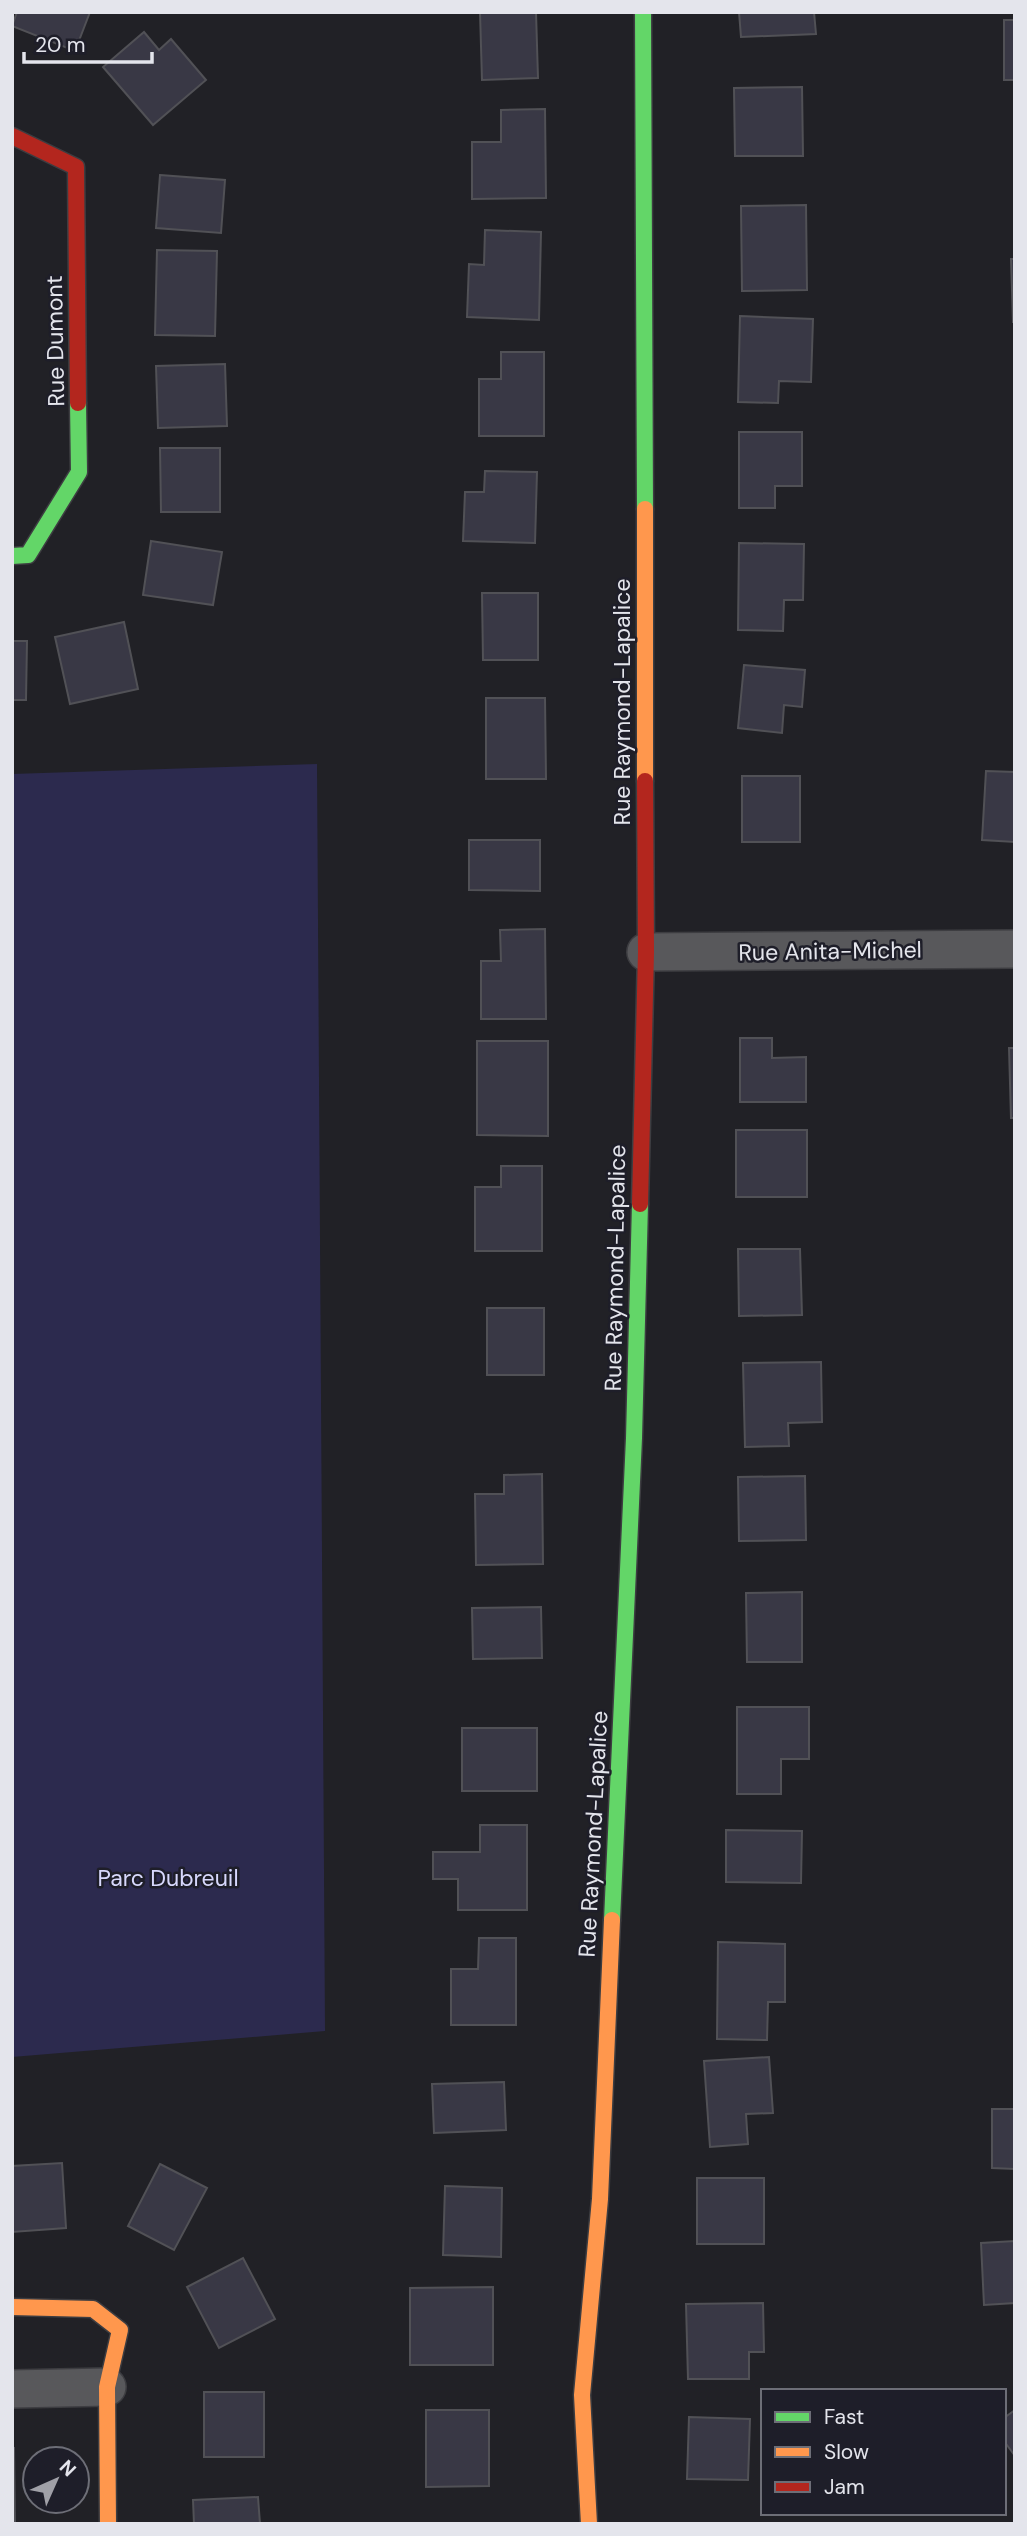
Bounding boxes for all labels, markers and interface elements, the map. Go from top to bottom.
scale bar [24,21,152,65]
text: 20 m [35,31,86,59]
street label: Rue Dumont [39,275,71,407]
street label: Rue Raymond-Lapalice [607,579,637,825]
street label: Rue Anita-Michel [738,934,922,968]
street label: Rue Raymond-Lapalice [598,1144,632,1392]
street label: Rue Raymond-Lapalice [572,1710,614,1958]
park label: Parc Dubreuil [97,1863,239,1893]
legend [761,2389,1006,2515]
text: Fast [824,2403,864,2431]
text: Slow [824,2438,869,2466]
north arrow [21,2445,91,2515]
text: N [54,2455,81,2482]
text: Jam [824,2473,865,2501]

